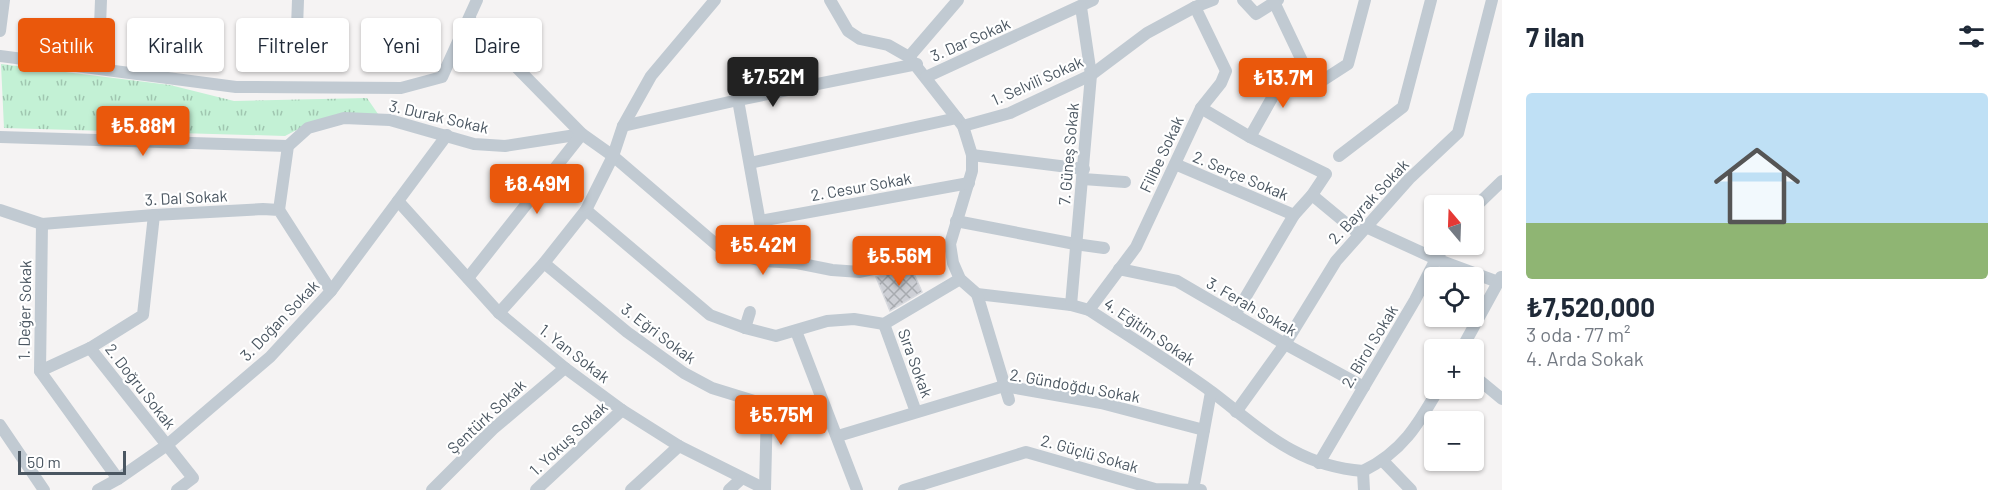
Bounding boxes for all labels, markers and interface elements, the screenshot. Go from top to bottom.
street label: 3. Dar Sokak [927,13,1013,65]
chip: Satılık [18,18,115,72]
chip: Kiralık [127,18,224,72]
chip: Filtreler [236,18,349,72]
chip: Yeni [361,18,441,72]
chip: Daire [453,18,542,72]
icon: filters [1955,20,1988,53]
text: 7 ilan [1526,21,1585,52]
street label: 1. Selvili Sokak [988,51,1086,109]
pin: ₺7.52M [724,57,822,108]
pin: ₺13.7M [1234,58,1332,109]
text: ₺7.52M [741,64,805,88]
text: ₺13.7M [1253,65,1313,89]
street label: 3. Durak Sokak [387,95,491,137]
street label: 7. Güneş Sokak [1054,102,1082,206]
pin: ₺5.88M [94,106,192,157]
text: ₺5.88M [110,113,176,137]
street label: Filibe Sokak [1135,113,1187,195]
icon: home [1703,132,1811,240]
street label: 2. Serçe Sokak [1190,146,1292,204]
street label: 2. Bayrak Sokak [1324,155,1412,247]
pin: ₺8.49M [488,164,586,215]
street label: 2. Cesur Sokak [809,168,913,204]
text: ₺8.49M [504,171,570,195]
street label: 3. Dal Sokak [144,185,228,209]
north arrow [1424,195,1484,255]
map controls [1424,195,1484,471]
pin: ₺5.42M [714,225,812,276]
text: ₺5.42M [730,232,796,256]
pin: ₺5.56M [850,236,948,287]
text: ₺5.56M [867,243,931,267]
street label: 1. Değer Sokak [14,260,34,360]
button: locate [1424,267,1484,327]
street label: 3. Ferah Sokak [1204,273,1300,339]
street label: 3. Doğan Sokak [236,276,322,364]
text: ₺7,520,000 [1526,291,1655,322]
street label: 4. Eğitim Sokak [1101,294,1199,368]
street label: 3. Eğri Sokak [618,299,700,367]
street label: 2. Birol Sokak [1337,301,1401,391]
street label: 1. Yan Sokak [536,320,614,386]
text: 3 oda · 77 m² [1526,322,1631,346]
street label: Sıra Sokak [895,326,937,400]
button: + [1424,339,1484,399]
street label: 2. Doğru Sokak [102,340,180,432]
text: 4. Arda Sokak [1526,346,1644,370]
street label: 2. Gündoğdu Sokak [1008,364,1142,406]
street label: Şentürk Sokak [443,375,529,457]
pin: ₺5.75M [732,395,830,446]
street label: 1. Yokuş Sokak [525,397,611,479]
text: ₺5.75M [749,402,813,426]
button: − [1424,411,1484,471]
street label: 2. Güçlü Sokak [1039,430,1141,476]
scale bar [18,448,126,476]
text: 50 m [27,452,61,471]

